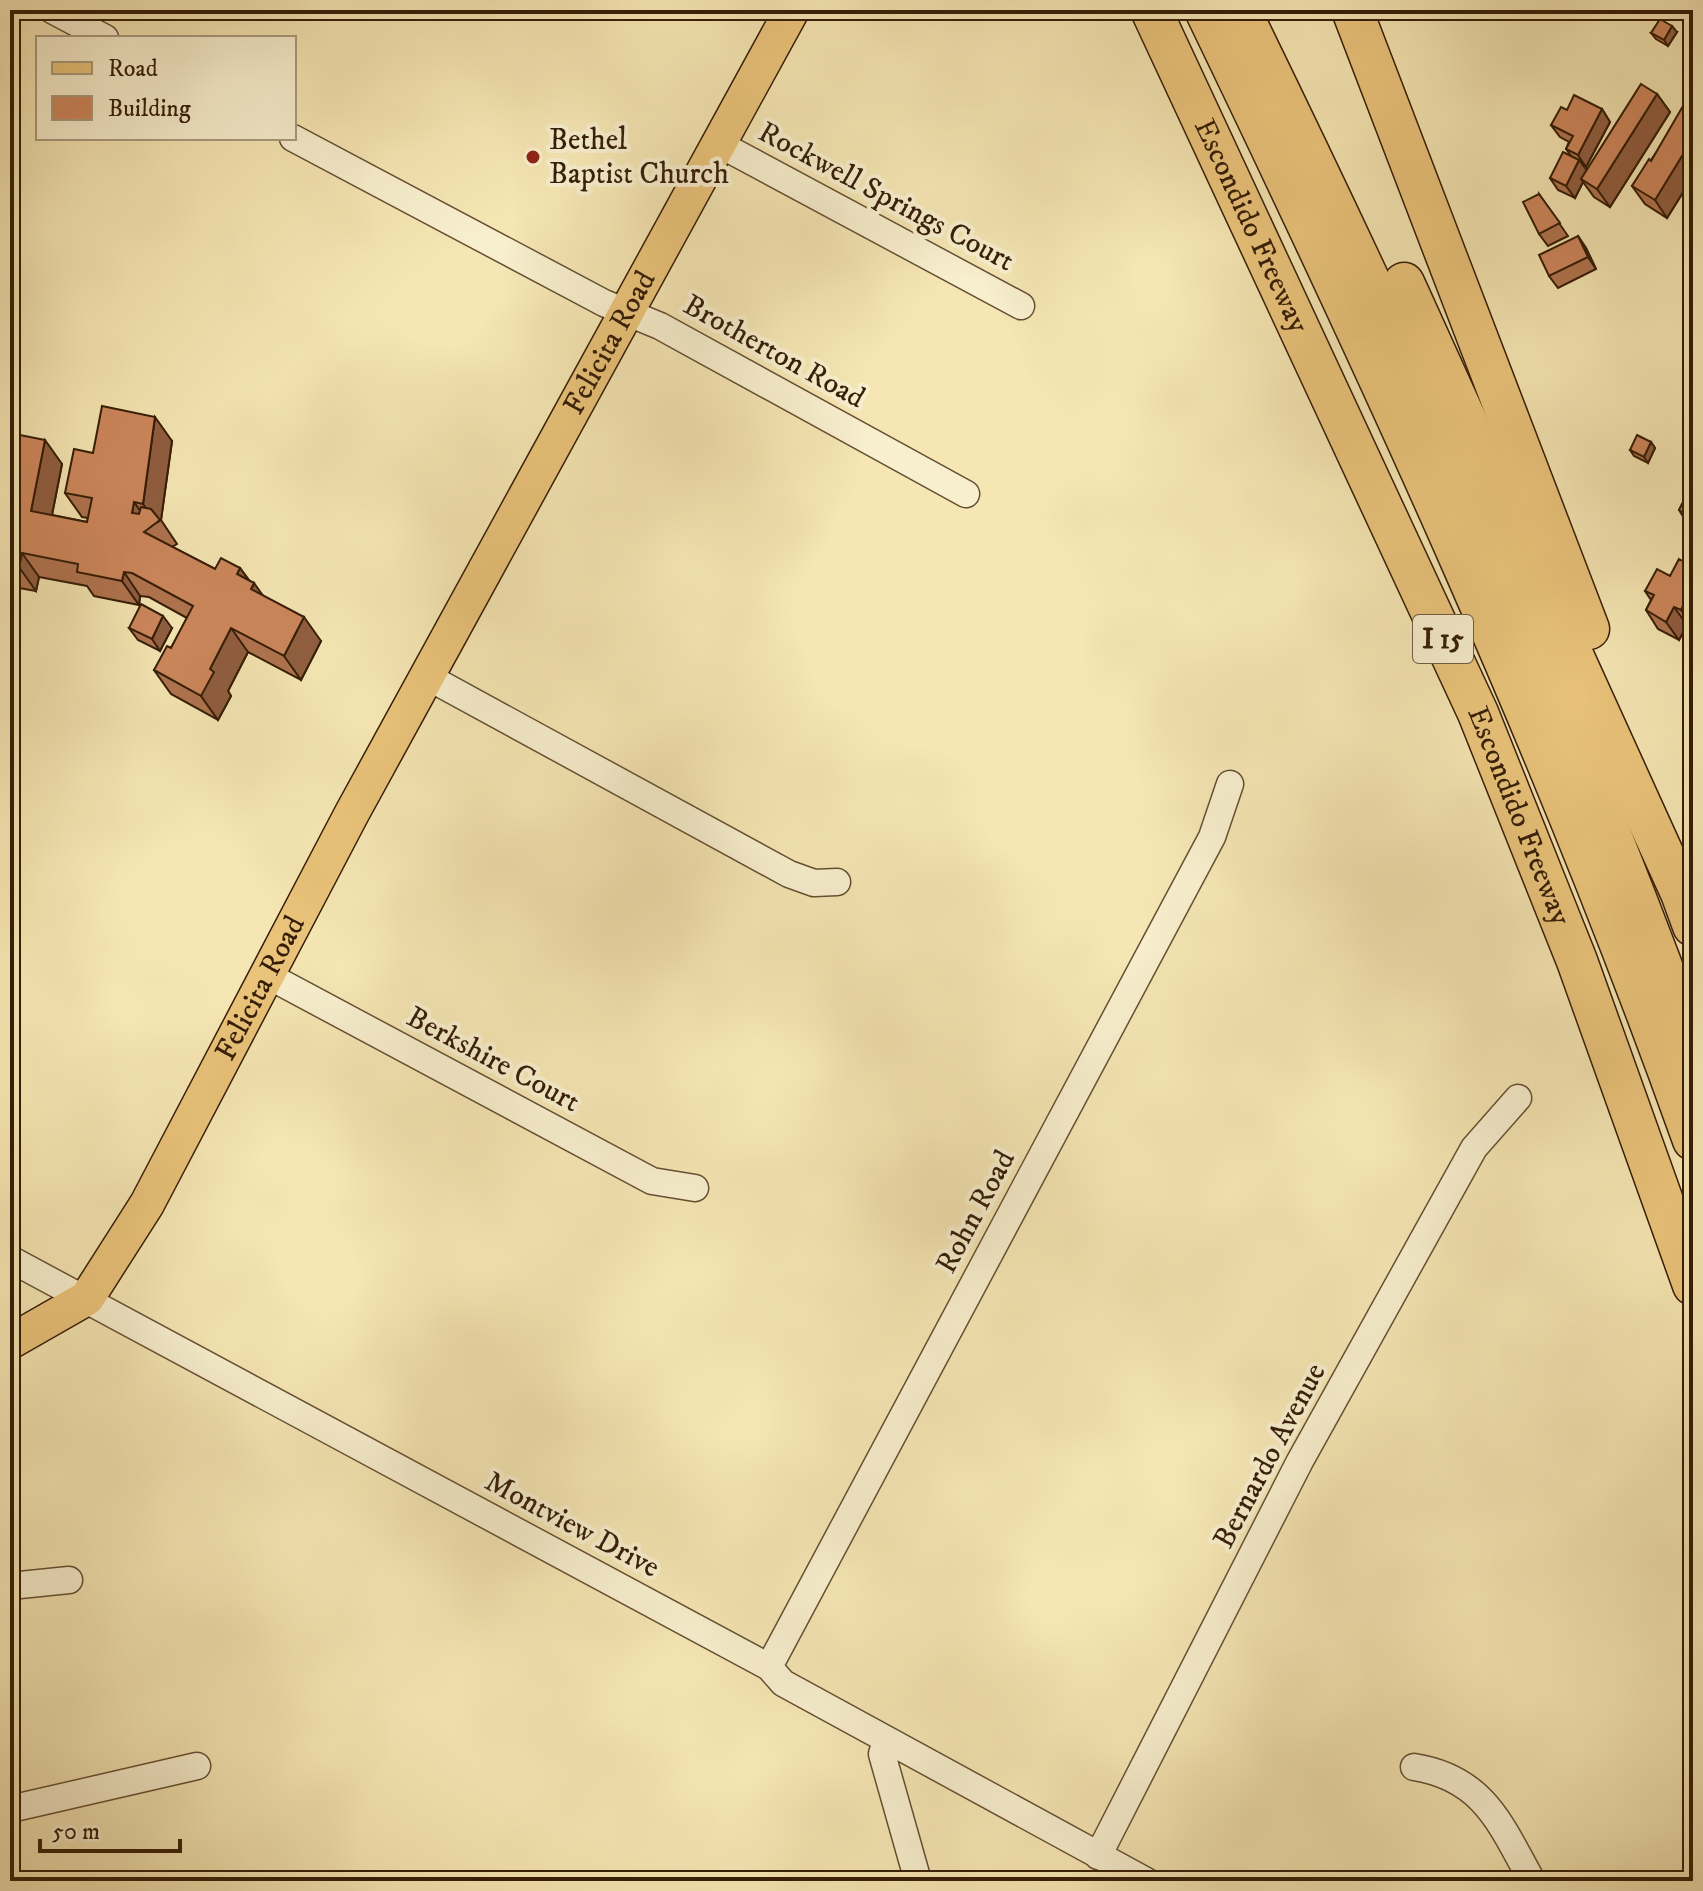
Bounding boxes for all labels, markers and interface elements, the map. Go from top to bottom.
legend [36,36,296,140]
text: Road [108,54,158,84]
text: Building [108,94,191,124]
street label: Escondido Freeway [1186,113,1317,339]
street label: Rockwell Springs Court [752,114,1020,280]
place label: Bethel Baptist Church [549,122,729,193]
marker: Bethel Baptist Church [524,148,542,166]
street label: Felicita Road [555,264,664,421]
street label: Brotherton Road [677,287,871,417]
road number: I 15 [1413,615,1473,663]
street label: Escondido Freeway [1459,701,1580,931]
street label: Felicita Road [207,909,313,1067]
street label: Berkshire Court [400,999,586,1121]
street label: Rohn Road [928,1144,1024,1280]
street label: Bernardo Avenue [1206,1357,1334,1555]
street label: Montview Drive [478,1463,666,1587]
scale bar [40,1803,180,1853]
text: 50 m [52,1817,100,1847]

